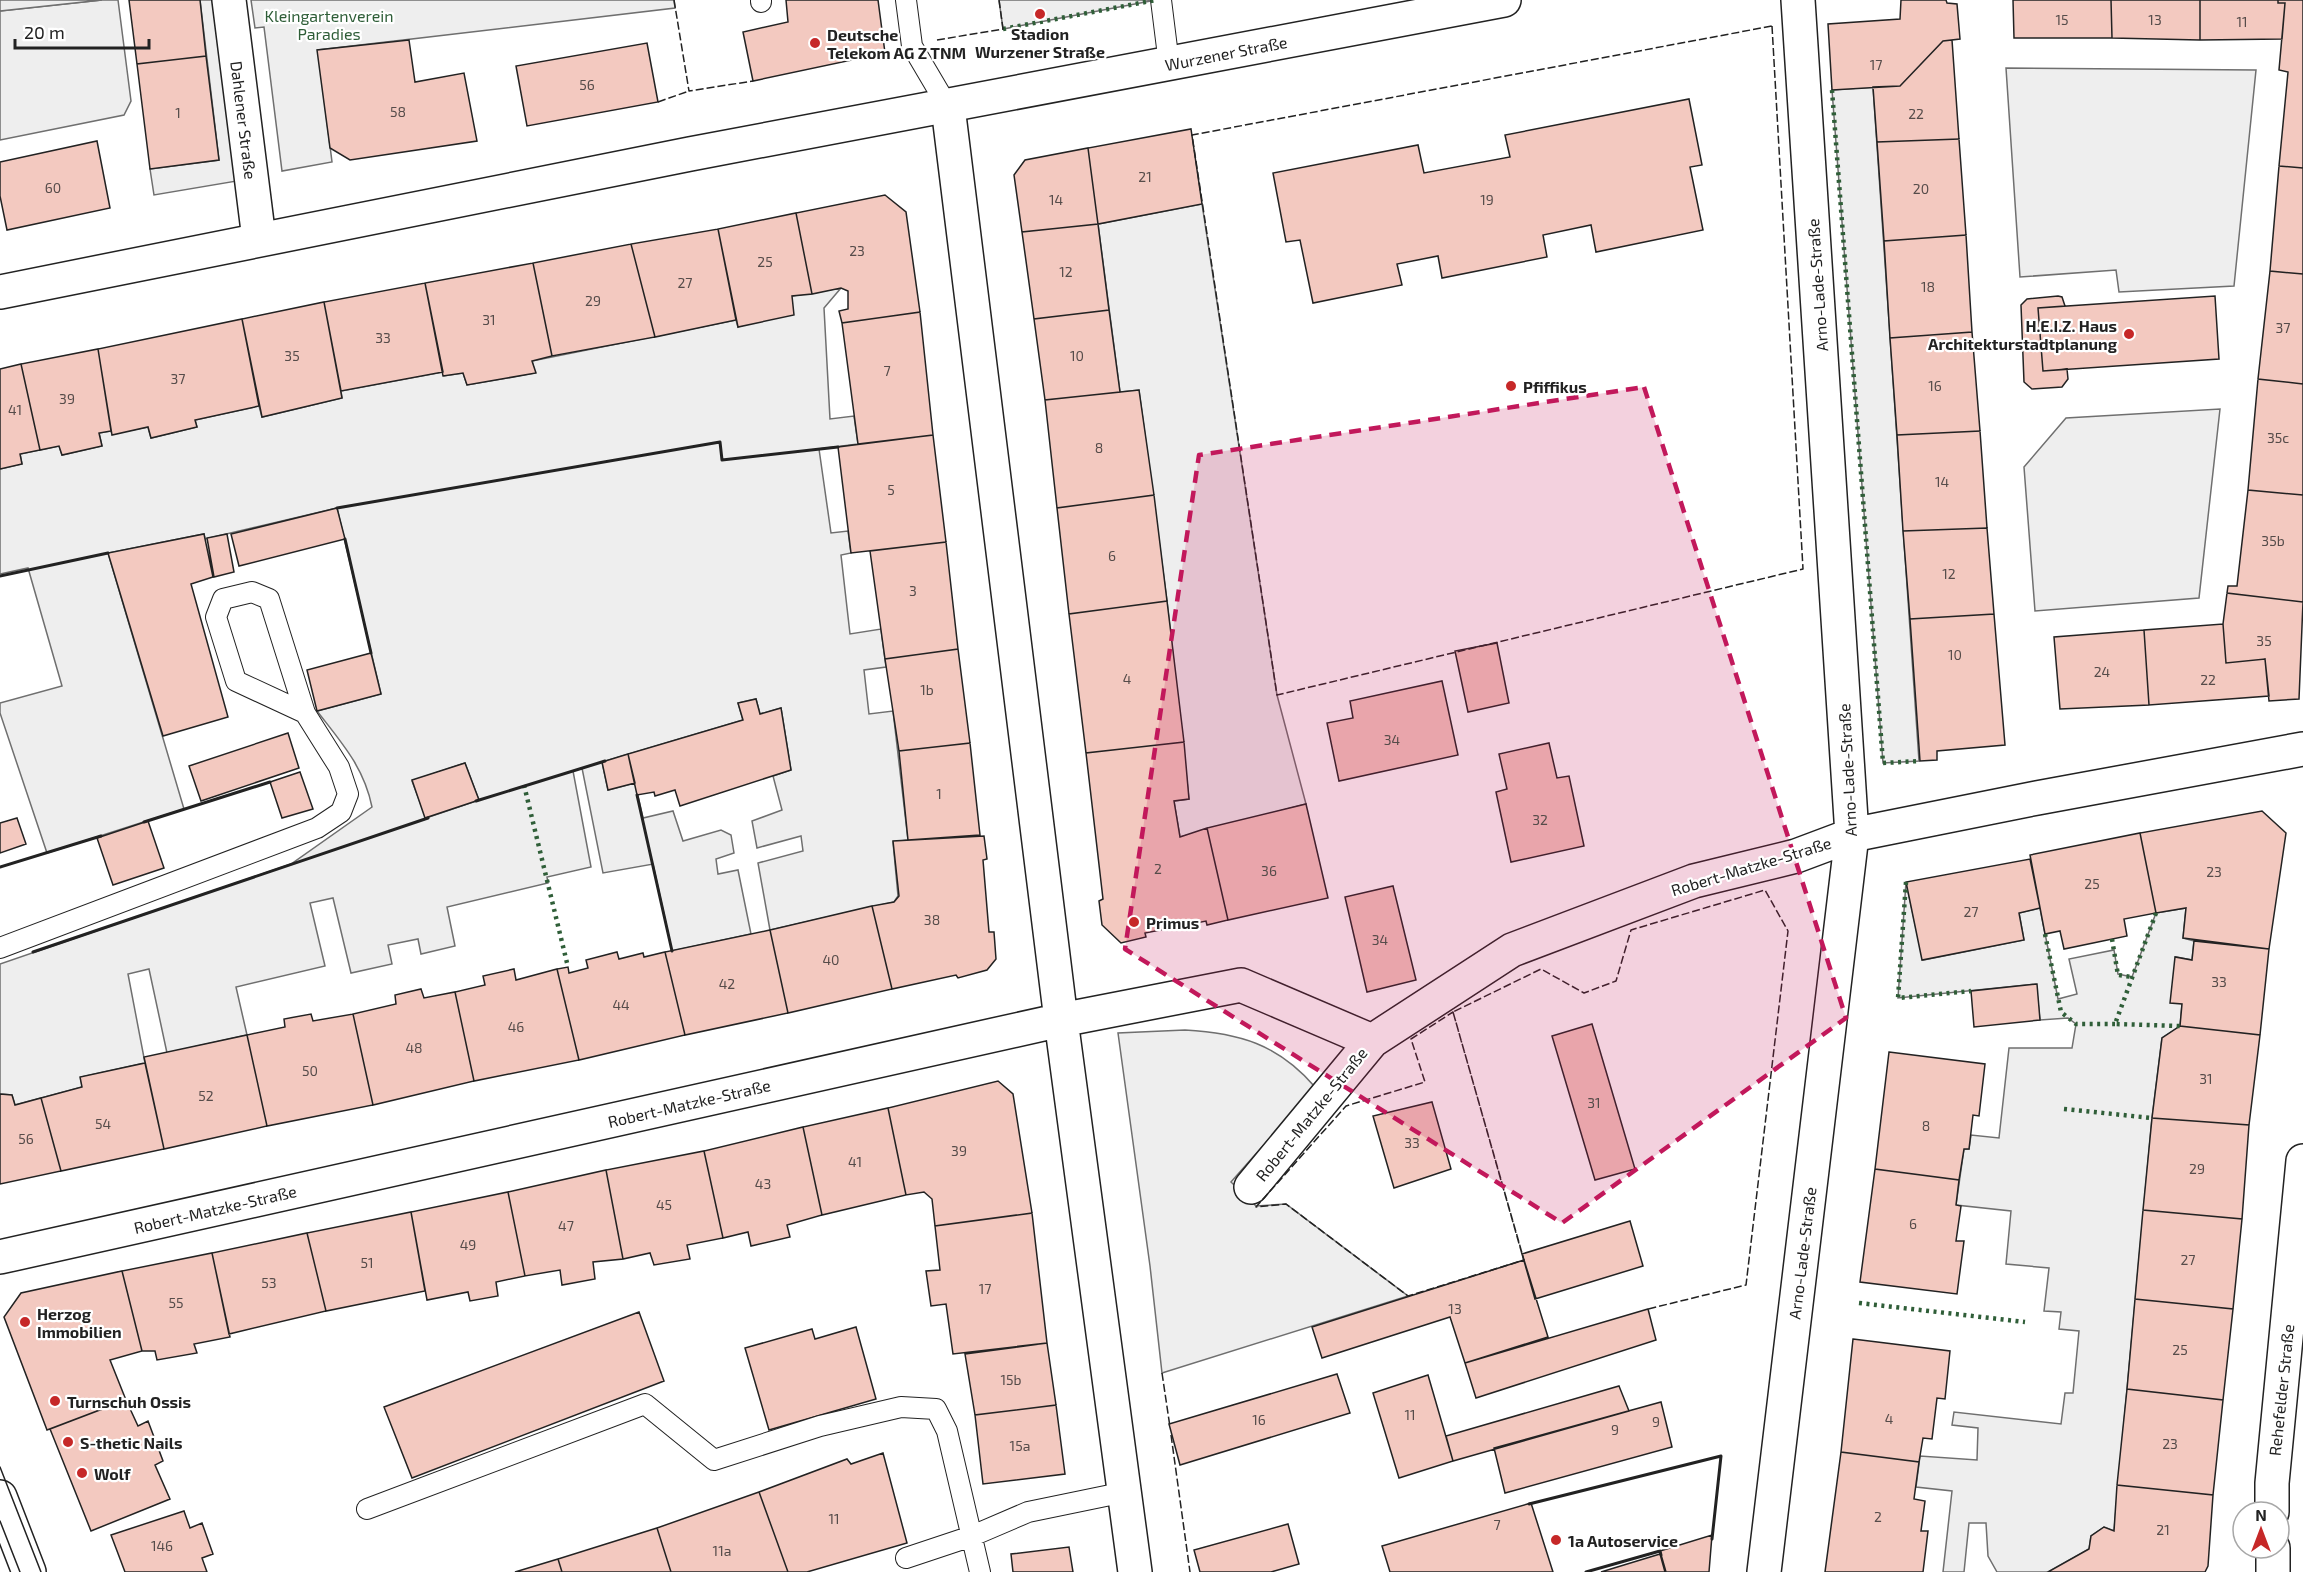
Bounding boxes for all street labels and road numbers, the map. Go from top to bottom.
street label: Wurzener Straße [1163,32,1289,74]
street label: Dahlener Straße [227,60,261,180]
street label: Arno-Lade-Straße [1803,218,1831,352]
street label: Arno-Lade-Straße [1834,703,1860,837]
street label: Robert-Matzke-Straße [1669,833,1833,899]
street label: Robert-Matzke-Straße [1251,1043,1371,1185]
street label: Robert-Matzke-Straße [606,1075,772,1131]
street label: Robert-Matzke-Straße [132,1181,298,1237]
street label: Arno-Lade-Straße [1784,1186,1820,1320]
street label: Rehefelder Straße [2265,1323,2297,1457]

